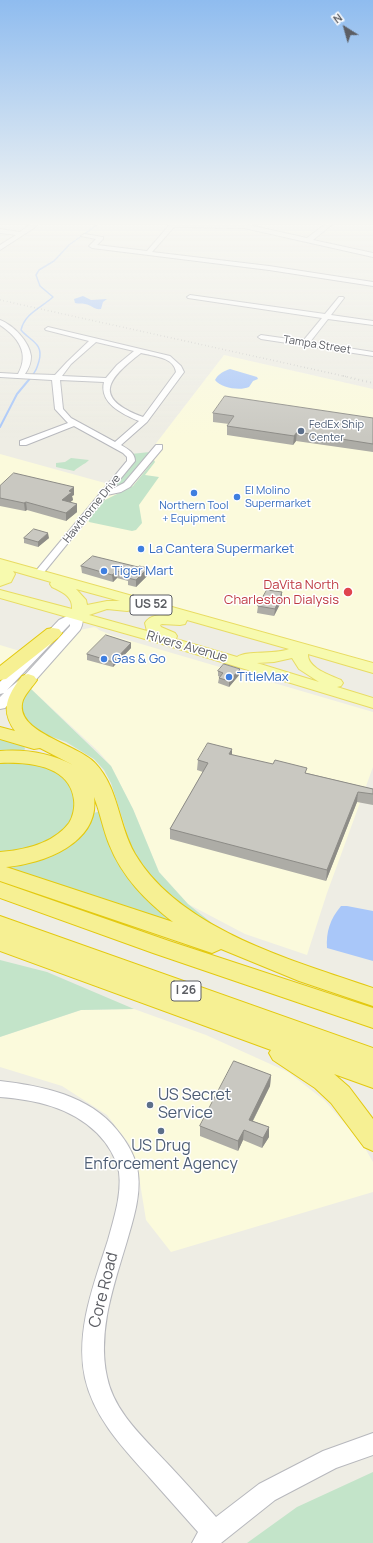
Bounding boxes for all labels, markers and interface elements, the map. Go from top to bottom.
north arrow [325,8,365,48]
text: N [330,10,345,26]
street label: Tampa Street [282,333,352,357]
place label: FedEx Ship Center [309,418,364,444]
marker: FedEx Ship Center [296,426,306,436]
street label: Hawthorne Drive [60,472,124,546]
place label: El Molino Supermarket [245,484,311,510]
marker: Northern Tool + Equipment [189,488,199,498]
marker: El Molino Supermarket [232,492,242,502]
place label: Northern Tool + Equipment [159,499,229,525]
place label: La Cantera Supermarket [149,541,294,557]
marker: La Cantera Supermarket [136,544,146,554]
place label: Tiger Mart [112,563,173,579]
marker: Tiger Mart [99,566,109,576]
place label: DaVita North Charleston Dialysis [224,577,339,608]
marker: DaVita North Charleston Dialysis [342,586,354,598]
road number: US 52 [130,595,172,615]
street label: Rivers Avenue [145,628,229,666]
place label: Gas & Go [112,651,166,667]
marker: Gas & Go [99,654,109,664]
place label: TitleMax [237,669,289,685]
marker: TitleMax [224,672,234,682]
road number: I 26 [171,981,201,1001]
place label: US Secret Service [158,1086,231,1124]
marker: US Secret Service [145,1100,155,1110]
marker: US Drug Enforcement Agency [156,1126,166,1136]
place label: US Drug Enforcement Agency [84,1137,238,1175]
street label: Core Road [85,1250,123,1330]

